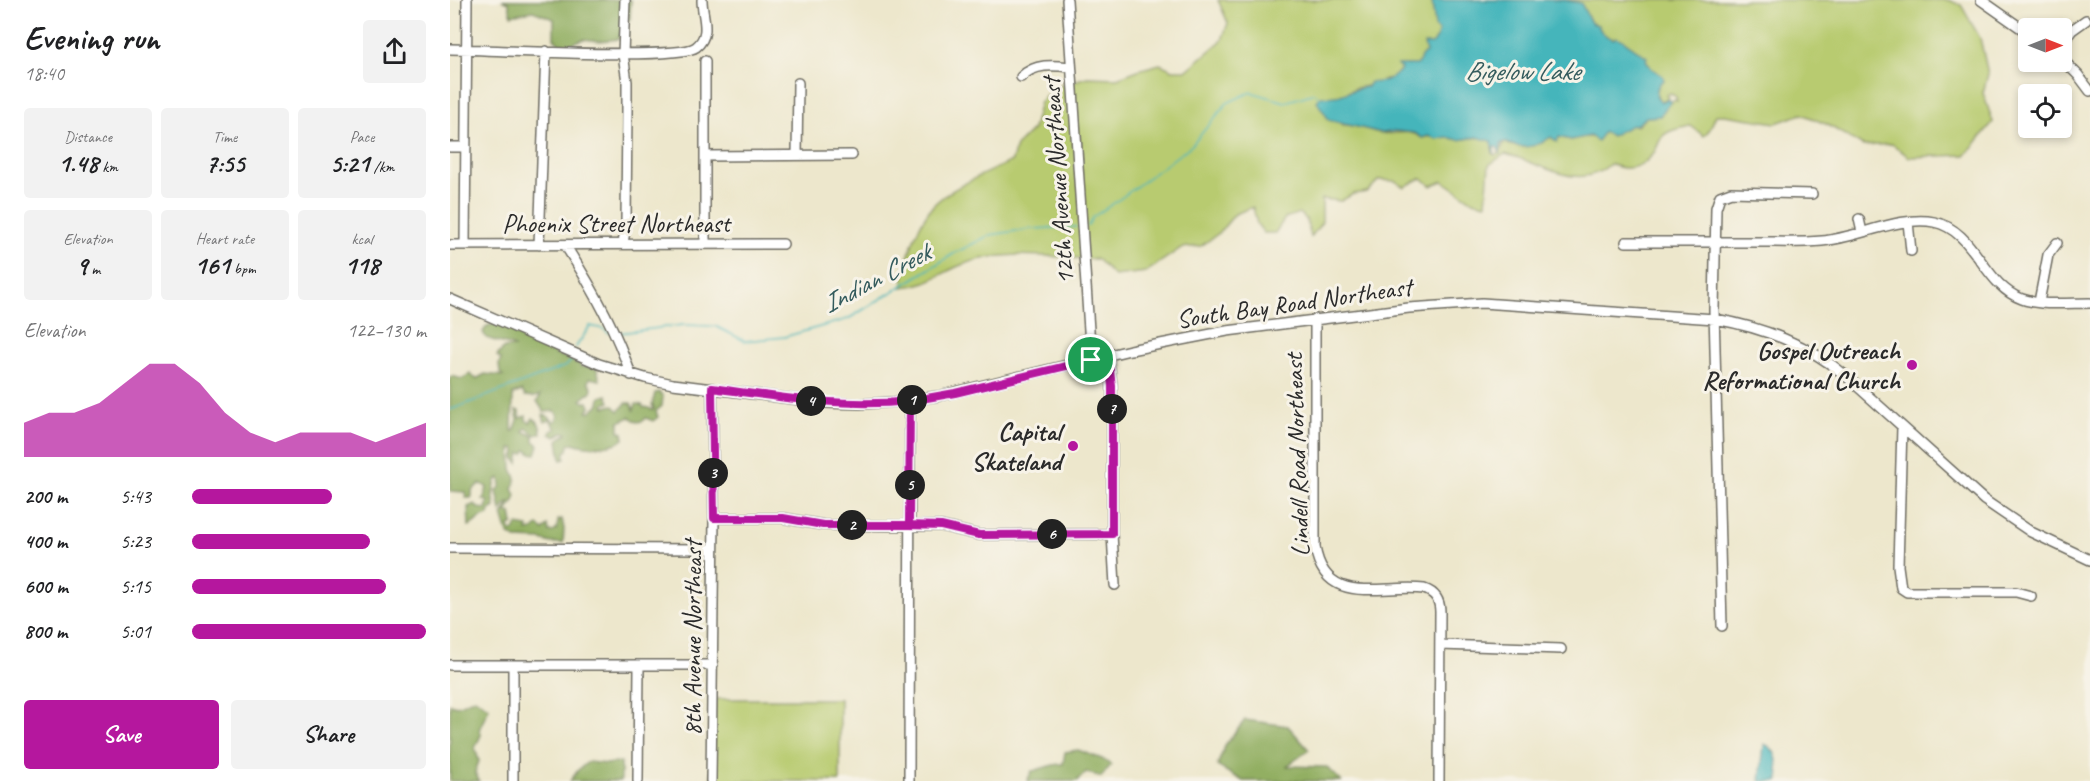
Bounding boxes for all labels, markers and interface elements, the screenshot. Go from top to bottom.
text: Evening run [24,17,159,59]
north arrow [2018,18,2072,72]
map controls [2018,18,2072,138]
button: share [363,20,426,83]
water label: Bigelow Lake [1465,54,1583,88]
text: 18:40 [24,61,64,86]
street label: 12th Avenue Northeast [1034,73,1082,286]
button: locate [2018,84,2072,138]
text: Distance [64,127,112,147]
text: Time [213,127,237,147]
text: Pace [350,127,374,147]
text: 1.48 [58,147,98,180]
text: 7:55 [205,147,245,180]
text: 5:21 [330,147,370,180]
text: km [98,157,118,177]
text: /km [370,157,394,177]
street label: Phoenix Street Northeast [502,207,732,240]
text: Elevation [63,229,113,249]
text: Heart rate [196,229,254,249]
text: kcal [351,229,373,249]
water label: Indian Creek [816,233,940,321]
text: 9 [76,249,87,282]
text: 161 [194,249,230,282]
text: 118 [344,249,380,282]
text: m [87,259,100,279]
text: bpm [230,259,256,279]
street label: South Bay Road Northeast [1174,270,1417,336]
text: Elevation [24,318,86,343]
text: 122–130 m [347,318,426,343]
pin [1065,334,1116,385]
place label: Gospel Outreach Reformational Church [1702,334,1902,397]
icon: arrive [1074,343,1107,376]
street label: Lindell Road Northeast [1277,350,1317,557]
marker: Gospel Outreach Reformational Church [1905,358,1919,372]
pin: 1 [897,385,927,415]
pin: 4 [796,386,826,416]
text: 1 [908,390,916,410]
text: 4 [807,391,815,411]
pin: 7 [1097,394,1127,424]
text: 7 [1108,399,1116,419]
place label: Capital Skateland [971,415,1066,478]
marker: Capital Skateland [1066,439,1080,453]
pin: 3 [698,458,728,488]
text: 3 [709,463,717,483]
pin: 5 [895,470,925,500]
text: 5 [907,475,913,495]
text: 200 m [24,484,67,509]
text: 5:43 [120,484,151,509]
pin: 2 [837,510,867,540]
text: 2 [848,515,856,535]
pin: 6 [1037,519,1067,549]
text: 6 [1048,524,1056,544]
text: 400 m [24,529,67,554]
text: 5:23 [120,529,151,554]
street label: 8th Avenue Northeast [676,537,709,736]
text: 600 m [24,574,68,599]
text: 5:15 [120,574,151,599]
text: 800 m [24,619,67,644]
text: 5:01 [120,619,151,644]
button: Save [24,700,219,769]
button: Share [231,700,426,769]

